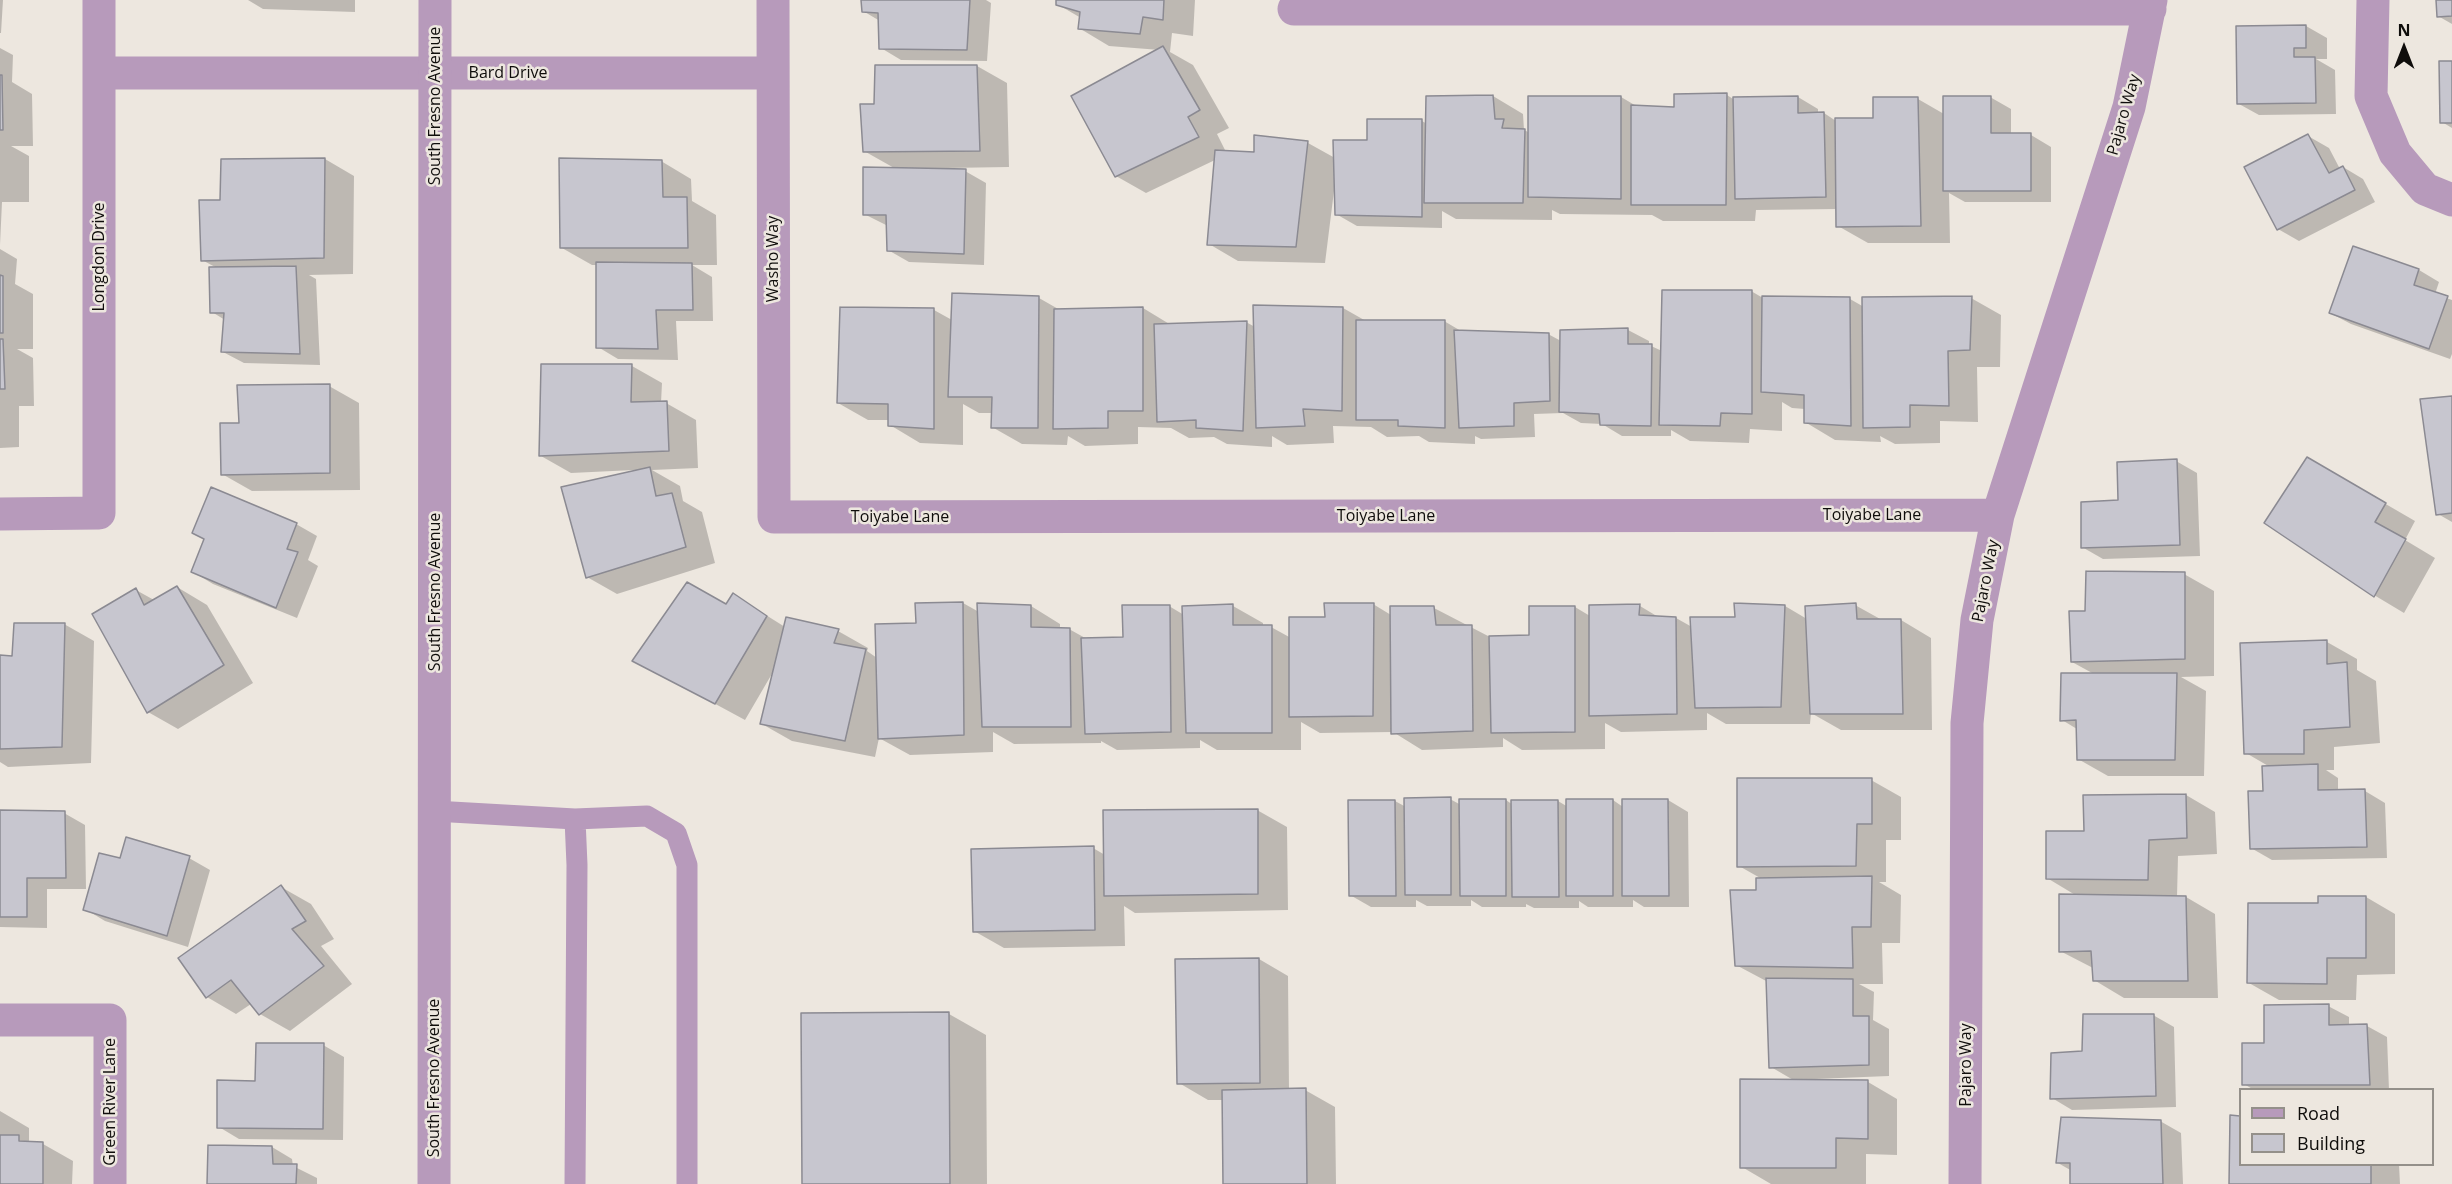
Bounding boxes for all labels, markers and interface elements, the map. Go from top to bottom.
north arrow [2374,18,2434,78]
text: N [2397,19,2411,41]
street label: South Fresno Avenue [425,27,445,185]
street label: Bard Drive [469,63,547,83]
street label: Pajaro Way [2103,72,2145,158]
street label: Longdon Drive [89,202,109,312]
street label: Washo Way [763,216,783,302]
street label: Toiyabe Lane [1823,505,1921,525]
street label: Toiyabe Lane [1337,506,1435,526]
street label: Toiyabe Lane [851,507,949,527]
street label: South Fresno Avenue [425,513,445,671]
street label: Pajaro Way [1969,538,2003,624]
street label: South Fresno Avenue [424,999,444,1157]
street label: Pajaro Way [1956,1023,1976,1107]
street label: Green River Lane [100,1038,120,1166]
legend [2239,1088,2434,1166]
text: Road [2297,1101,2340,1125]
text: Building [2297,1131,2365,1155]

